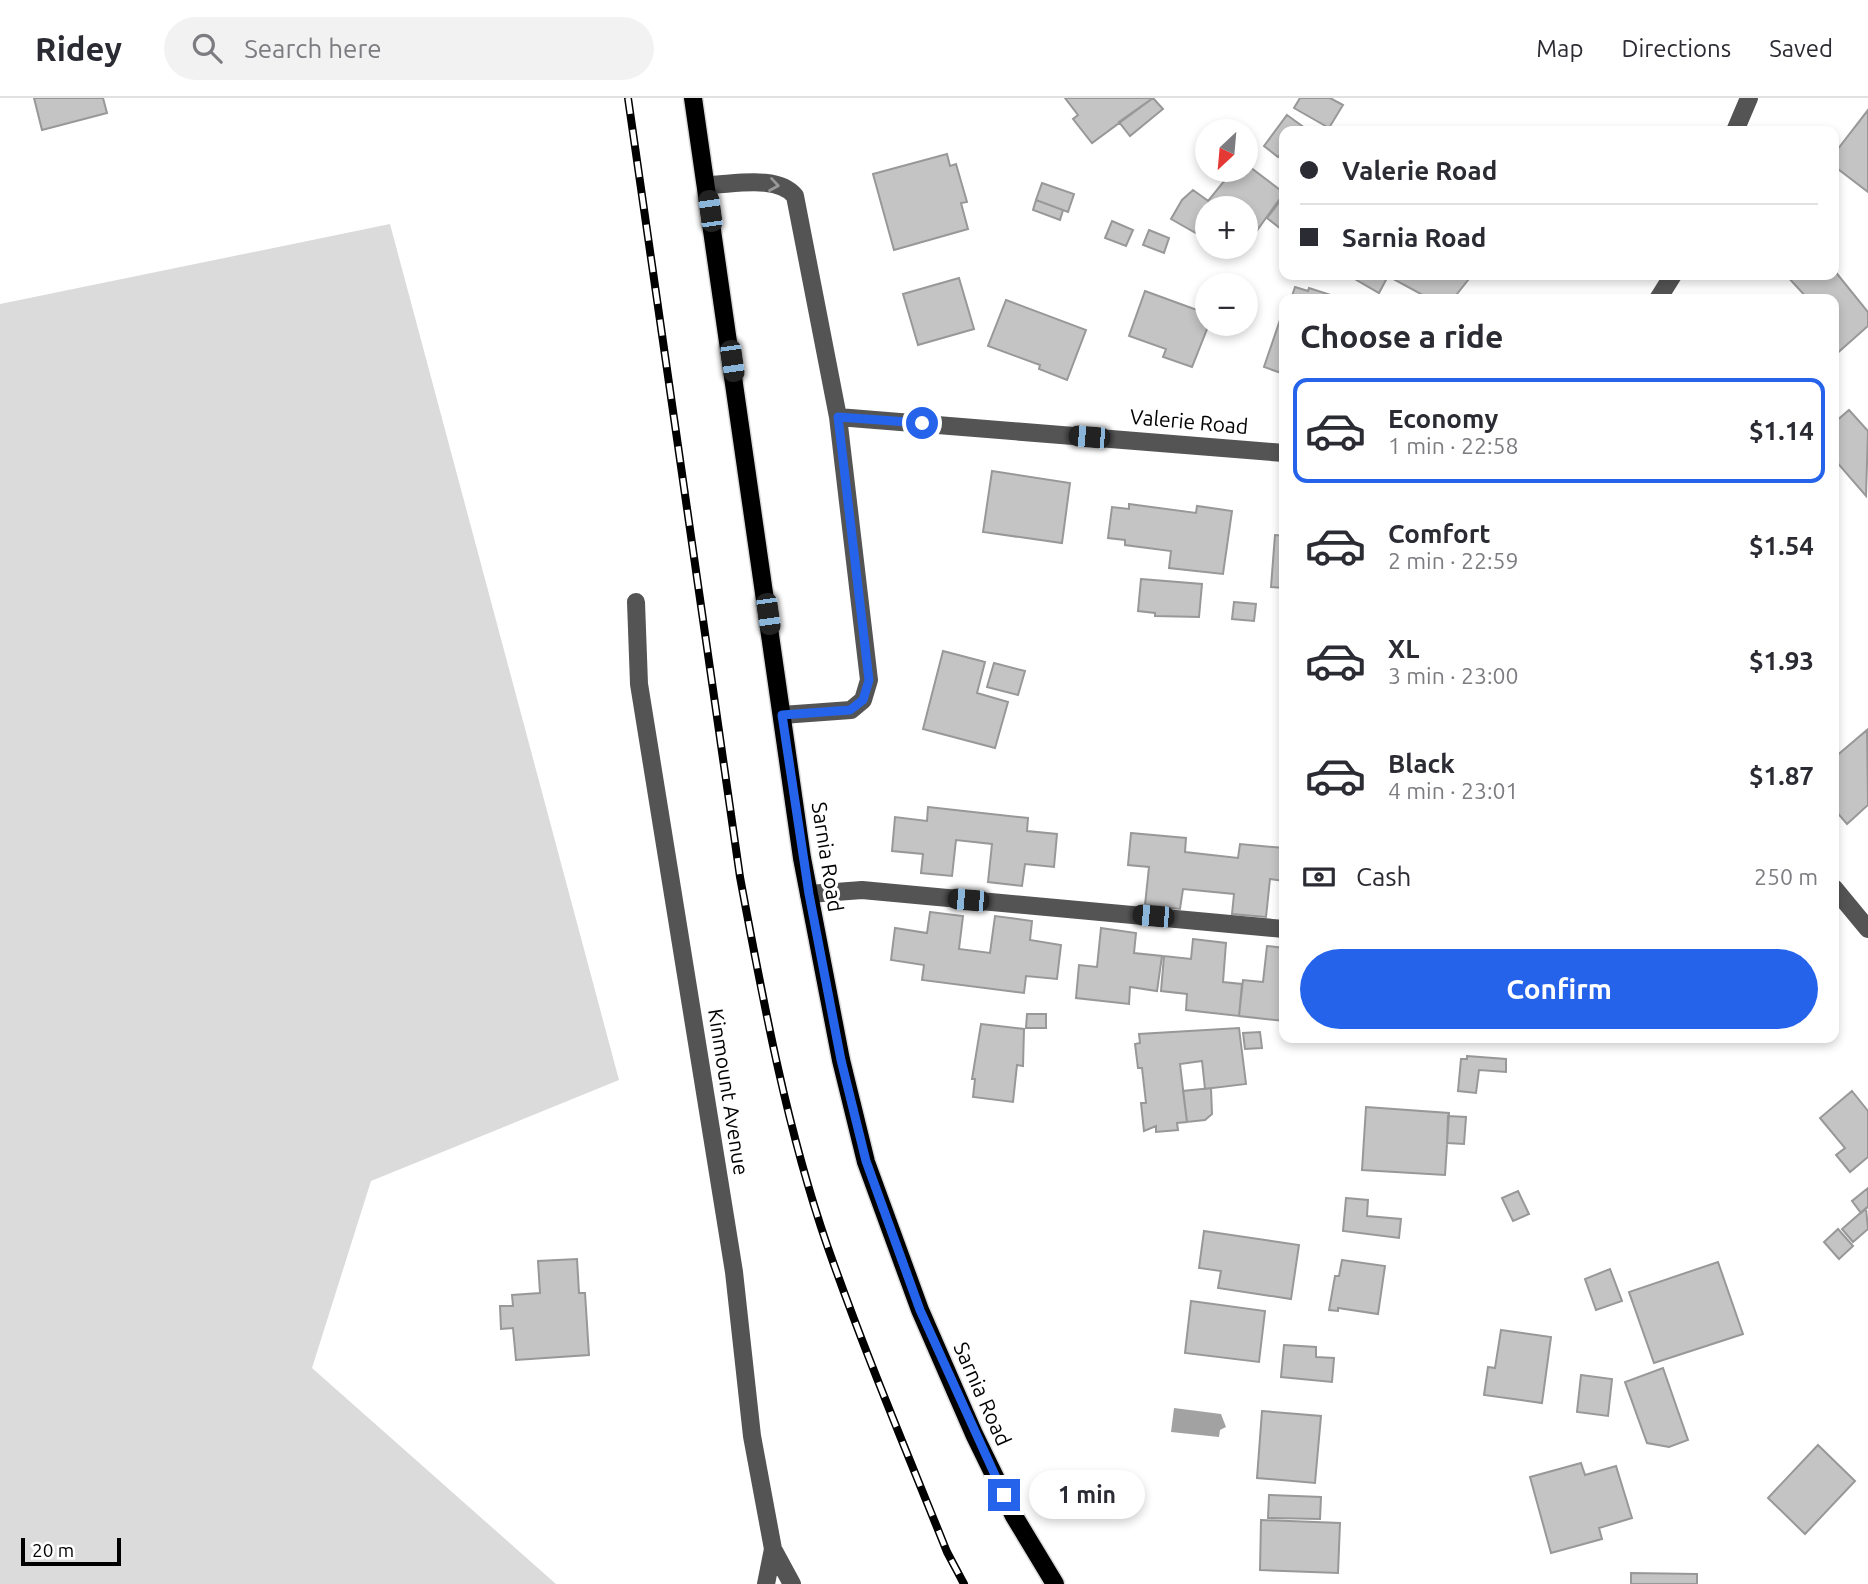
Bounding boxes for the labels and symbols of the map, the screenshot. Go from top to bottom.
north arrow [1195,119,1258,182]
one-way arrow [768,178,780,193]
car [697,189,724,233]
car [719,339,746,383]
street label: Valerie Road [1129,404,1249,438]
route start [906,407,938,439]
car [1068,425,1111,449]
car [755,592,782,636]
street label: Sarnia Road [807,800,849,913]
car [947,888,990,912]
car [1132,904,1175,928]
street label: Kinmount Avenue [704,1007,754,1177]
street label: Sarnia Road [949,1338,1016,1449]
callout: 1 min [1028,1470,1144,1520]
route end [988,1479,1020,1511]
scale bar [21,1535,121,1567]

